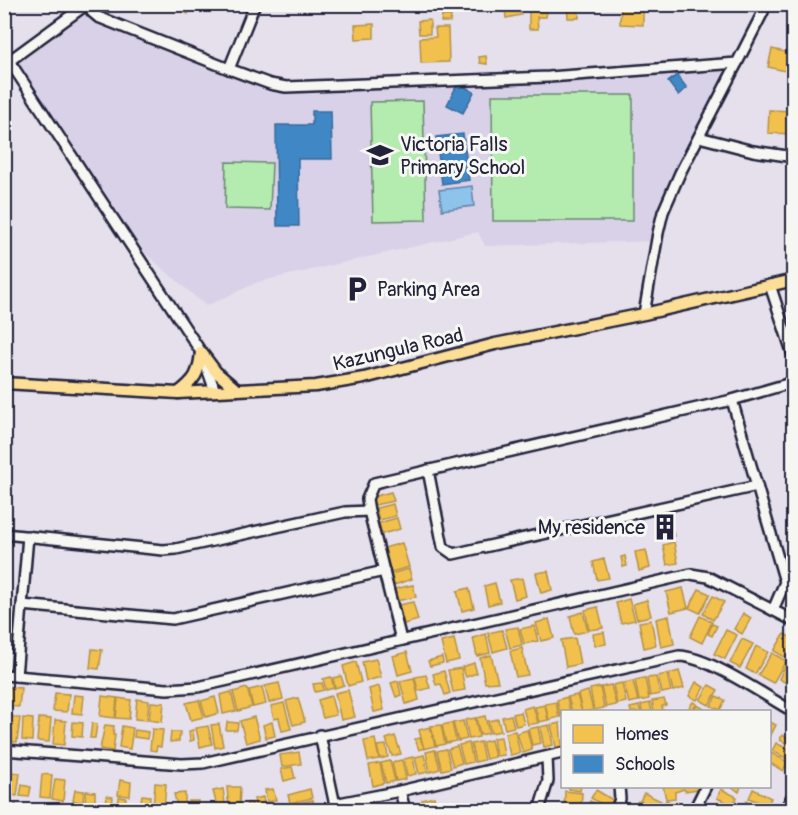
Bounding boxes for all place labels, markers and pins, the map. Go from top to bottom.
place label: Victoria Falls Primary School [400,132,525,180]
school or university icon: Victoria Falls Primary School [365,140,395,170]
parking icon: Parking Area [342,274,372,304]
place label: Parking Area [377,277,480,302]
building icon: My residence [650,512,680,542]
place label: My residence [538,515,645,540]

